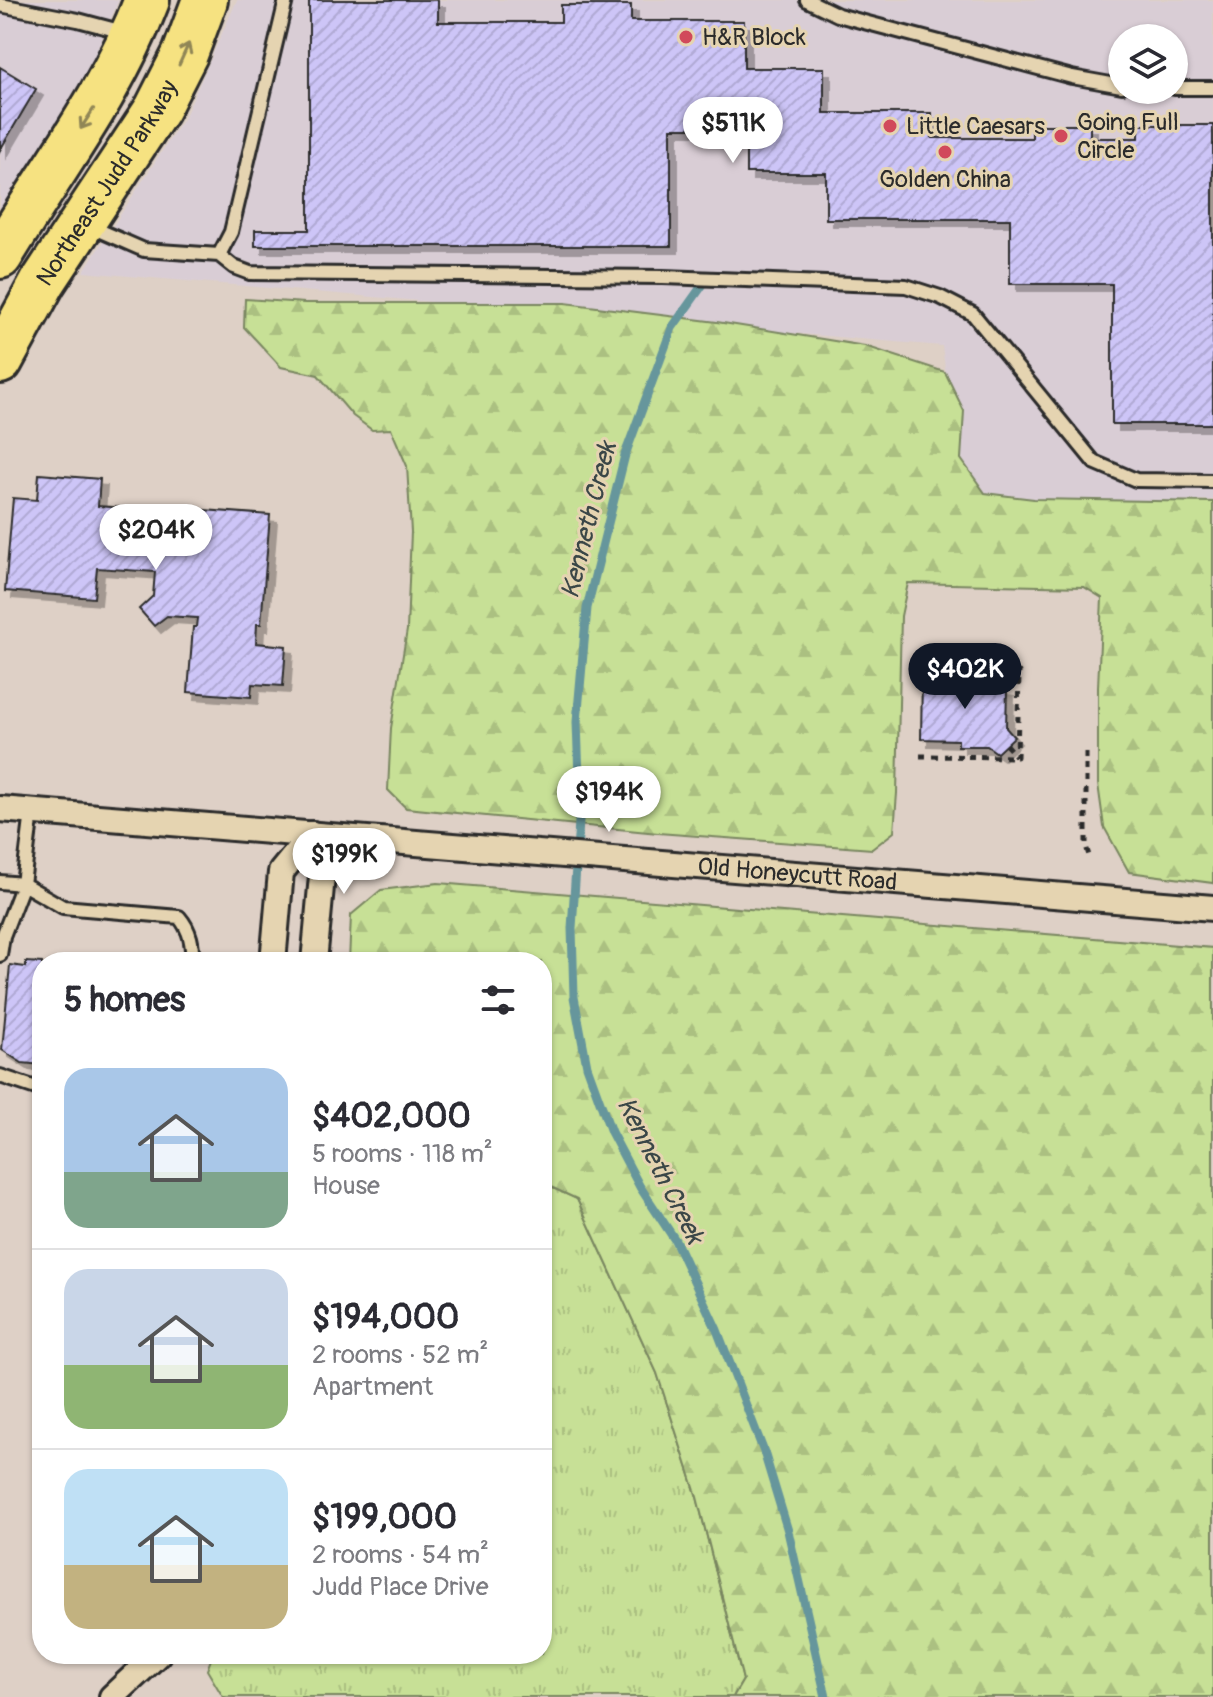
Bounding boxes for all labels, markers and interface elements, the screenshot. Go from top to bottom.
place label: H&R Block [702,23,806,52]
map controls [1108,24,1188,104]
button: layers [1108,24,1188,104]
marker: H&R Block [677,28,695,46]
one-way arrow [177,42,192,67]
street label: Northeast Judd Parkway [30,75,184,292]
pin: $511K [677,97,789,165]
text: $511K [701,107,765,139]
one-way arrow [79,108,96,130]
place label: Going Full Circle [1077,108,1179,165]
place label: Little Caesars [906,112,1045,141]
marker: Little Caesars [881,117,899,135]
marker: Going Full Circle [1052,127,1070,145]
marker: Golden China [936,143,954,161]
place label: Golden China [879,165,1011,194]
water label: Kenneth Creek [554,437,624,602]
pin: $204K [100,504,212,572]
text: $204K [117,514,195,546]
pin: $402K [909,643,1021,711]
text: $402K [926,653,1004,685]
pin: $194K [553,766,665,834]
text: $194K [575,776,643,808]
pin: $199K [288,828,400,896]
text: $199K [311,838,377,870]
street label: Old Honeycutt Road [696,852,898,897]
icon: filters [476,978,520,1022]
text: 5 homes [64,979,185,1022]
water label: Kenneth Creek [610,1092,712,1251]
text: $402,000 [312,1095,471,1138]
icon: home [128,1100,224,1196]
text: 5 rooms · 118 m² [312,1138,493,1170]
text: House [312,1170,380,1202]
text: $194,000 [312,1296,459,1339]
icon: home [128,1301,224,1397]
text: 2 rooms · 52 m² [312,1339,488,1371]
text: Apartment [312,1371,433,1403]
text: $199,000 [312,1496,457,1539]
icon: home [128,1501,224,1597]
text: 2 rooms · 54 m² [312,1539,489,1571]
text: Judd Place Drive [312,1571,488,1603]

